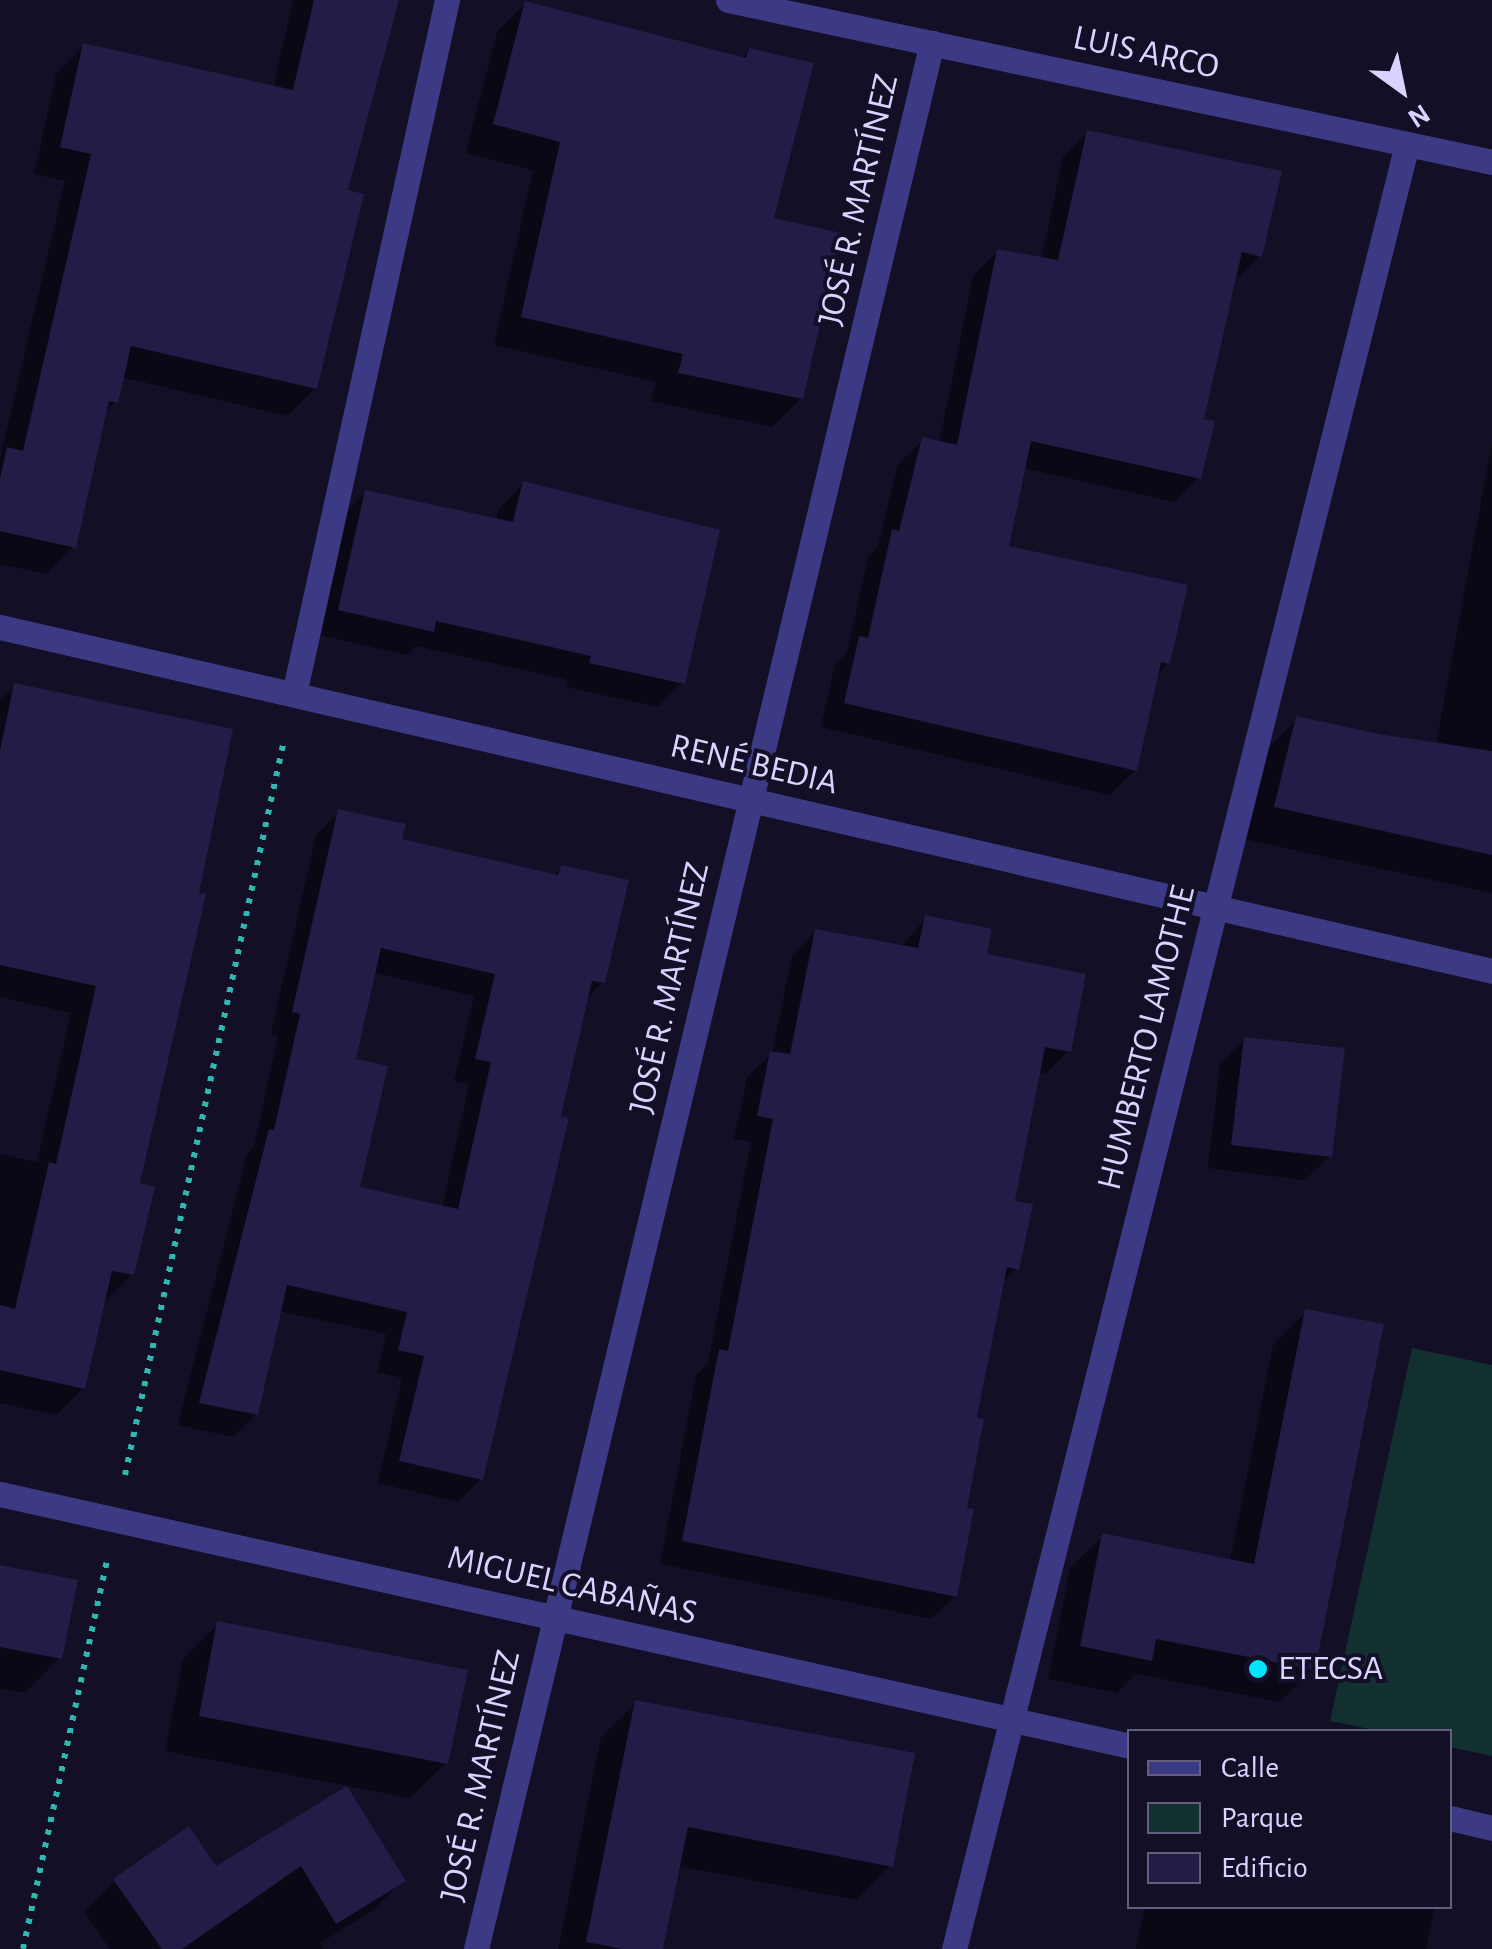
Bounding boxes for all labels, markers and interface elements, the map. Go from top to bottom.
street label: LUIS ARCO [1069,17,1223,89]
north arrow [1352,40,1452,140]
street label: JOSÉ R. MARTÍNEZ [810,70,908,330]
text: N [1403,98,1434,132]
street label: RENÉ BEDIA [666,725,842,805]
street label: JOSÉ R. MARTÍNEZ [621,858,719,1118]
street label: HUMBERTO LAMOTHE [1089,881,1205,1195]
street label: MIGUEL CABAÑAS [443,1537,701,1635]
street label: JOSÉ R. MARTÍNEZ [432,1646,530,1906]
place label: ETECSA [1278,1648,1383,1690]
marker: ETECSA [1247,1658,1269,1680]
legend [1127,1729,1452,1909]
text: Calle [1221,1753,1279,1783]
text: Parque [1221,1803,1303,1833]
text: Edificio [1221,1853,1308,1883]

